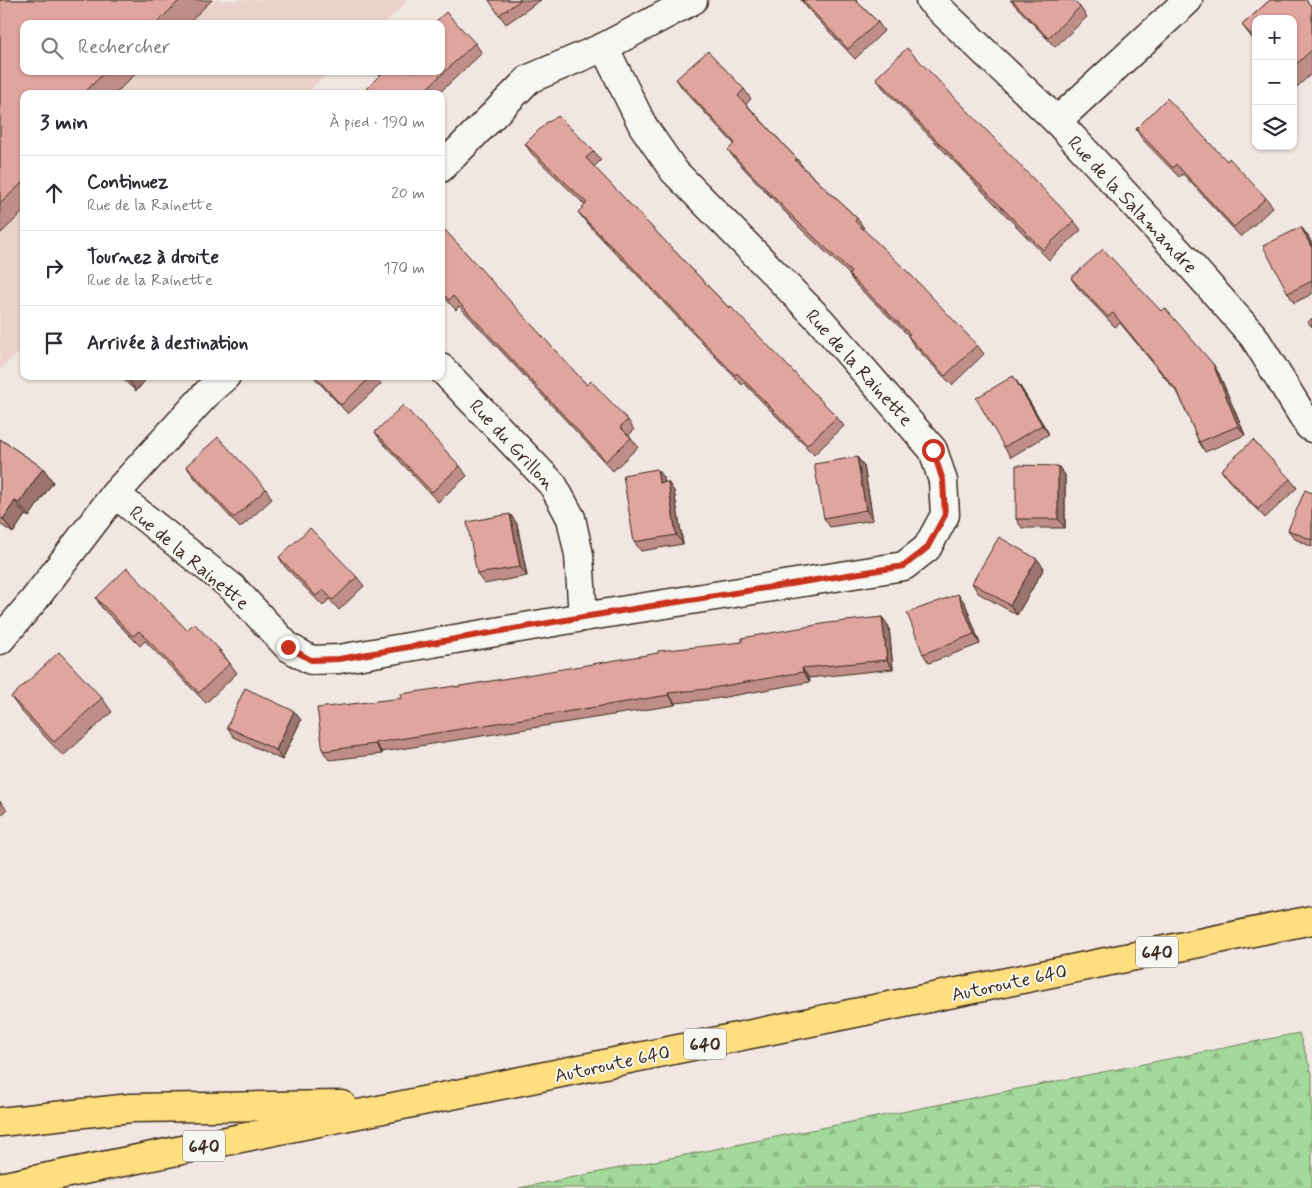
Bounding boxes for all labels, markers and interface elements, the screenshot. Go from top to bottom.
map controls [1252,15,1297,150]
button: + [1252,15,1297,60]
search box [20,20,445,75]
icon: search [38,34,66,62]
text: Rechercher [78,35,170,60]
button: − [1252,60,1297,105]
button: layers [1252,105,1297,150]
text: 3 min [40,109,88,137]
text: À pied · 190 m [329,112,425,133]
street label: Rue de la Salamandre [1062,131,1202,279]
text: Continuez [87,170,168,195]
icon: ahead [40,179,68,207]
text: 20 m [391,183,425,204]
text: Rue de la Rainette [87,195,213,216]
text: Tournez à droite [87,245,219,270]
icon: right [40,254,68,282]
text: 170 m [383,258,425,279]
text: Rue de la Rainette [87,270,213,291]
street label: Rue de la Rainette [800,304,918,432]
icon: arrive [40,329,68,357]
text: Arrivée à destination [87,331,248,356]
street label: Rue du Grillon [463,394,561,496]
route start [922,439,945,462]
street label: Rue de la Rainette [124,501,254,616]
route end [277,636,300,659]
road number: 640 [1136,936,1178,968]
street label: Autoroute 640 [949,959,1069,1008]
road number: 640 [684,1028,726,1060]
street label: Autoroute 640 [552,1040,672,1089]
road number: 640 [183,1130,225,1162]

